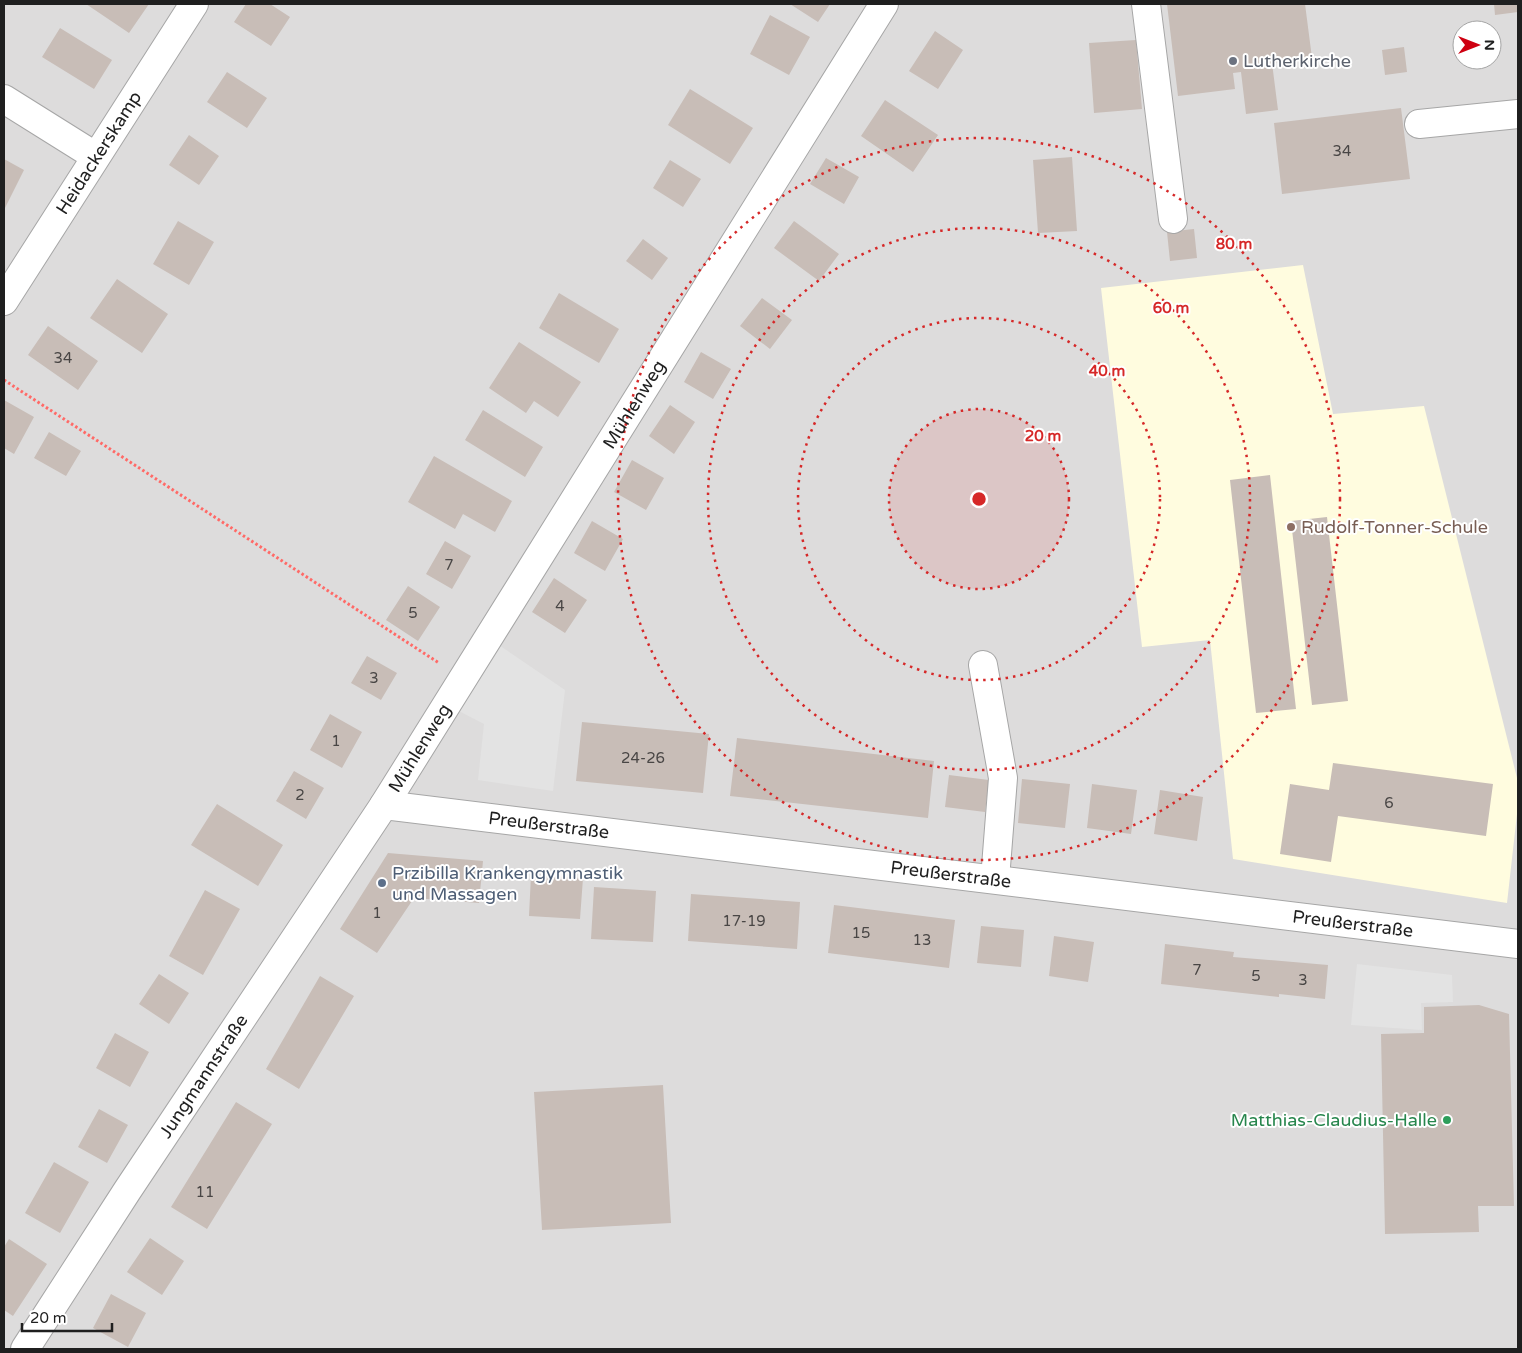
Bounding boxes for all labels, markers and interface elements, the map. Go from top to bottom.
north arrow [1452,20,1502,70]
text: N [1481,39,1498,51]
place label: Lutherkirche [1243,50,1351,72]
marker: Lutherkirche [1227,55,1239,67]
street label: Heidackerskamp [51,87,146,219]
house number: 34 [1333,142,1351,160]
text: 80 m [1216,235,1252,253]
text: 60 m [1153,299,1189,317]
house number: 34 [54,349,72,367]
street label: Mühlenweg [598,356,670,453]
text: 40 m [1089,362,1125,380]
text: 20 m [1025,427,1061,445]
centre of rings [970,490,988,508]
place label: Rudolf-Tonner-Schule [1301,516,1488,538]
marker: Rudolf-Tonner-Schule [1285,521,1297,533]
house number: 7 [444,556,454,574]
house number: 4 [555,597,565,615]
house number: 5 [408,604,418,622]
house number: 3 [369,669,379,687]
street label: Mühlenweg [384,700,455,796]
house number: 1 [331,732,341,750]
house number: 24-26 [621,749,665,767]
house number: 2 [295,786,305,804]
house number: 6 [1384,794,1394,812]
street label: Preußerstraße [487,807,610,844]
street label: Preußerstraße [889,856,1012,893]
place label: Przibilla Krankengymnastik und Massagen [392,862,623,905]
marker: Przibilla Krankengymnastik und Massagen [376,877,388,889]
house number: 1 [372,904,382,922]
street label: Preußerstraße [1291,905,1414,942]
house number: 17-19 [722,912,766,930]
house number: 15 [852,924,870,942]
house number: 13 [913,931,931,949]
house number: 7 [1192,961,1202,979]
house number: 5 [1251,967,1261,985]
house number: 3 [1298,971,1308,989]
street label: Jungmannstraße [154,1010,252,1142]
place label: Matthias-Claudius-Halle [1231,1109,1437,1131]
marker: Matthias-Claudius-Halle [1441,1114,1453,1126]
house number: 11 [196,1183,214,1201]
scale bar [22,1300,112,1332]
text: 20 m [30,1309,67,1327]

